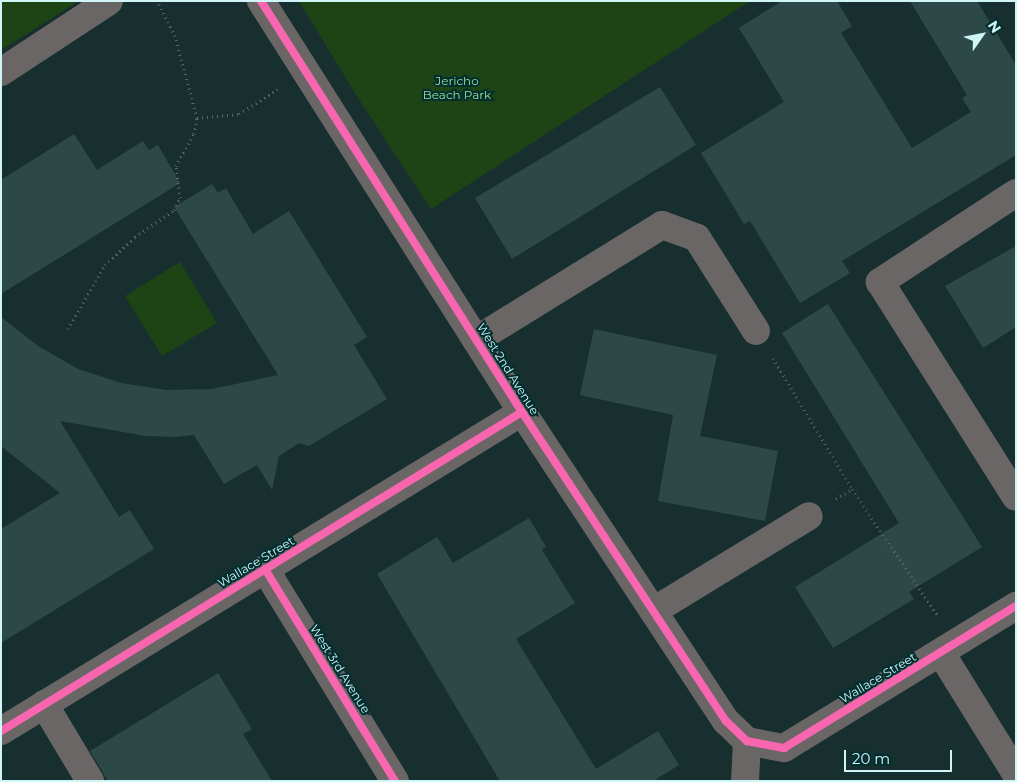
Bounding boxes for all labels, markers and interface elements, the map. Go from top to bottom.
north arrow [957,10,1007,60]
text: N [984,17,1005,36]
park label: Jericho Beach Park [423,74,491,102]
street label: West 2nd Avenue [474,321,542,417]
street label: Wallace Street [215,534,297,590]
street label: West 3rd Avenue [307,622,373,716]
street label: Wallace Street [837,650,919,706]
scale bar [847,740,954,772]
text: 20 m [852,749,890,768]

